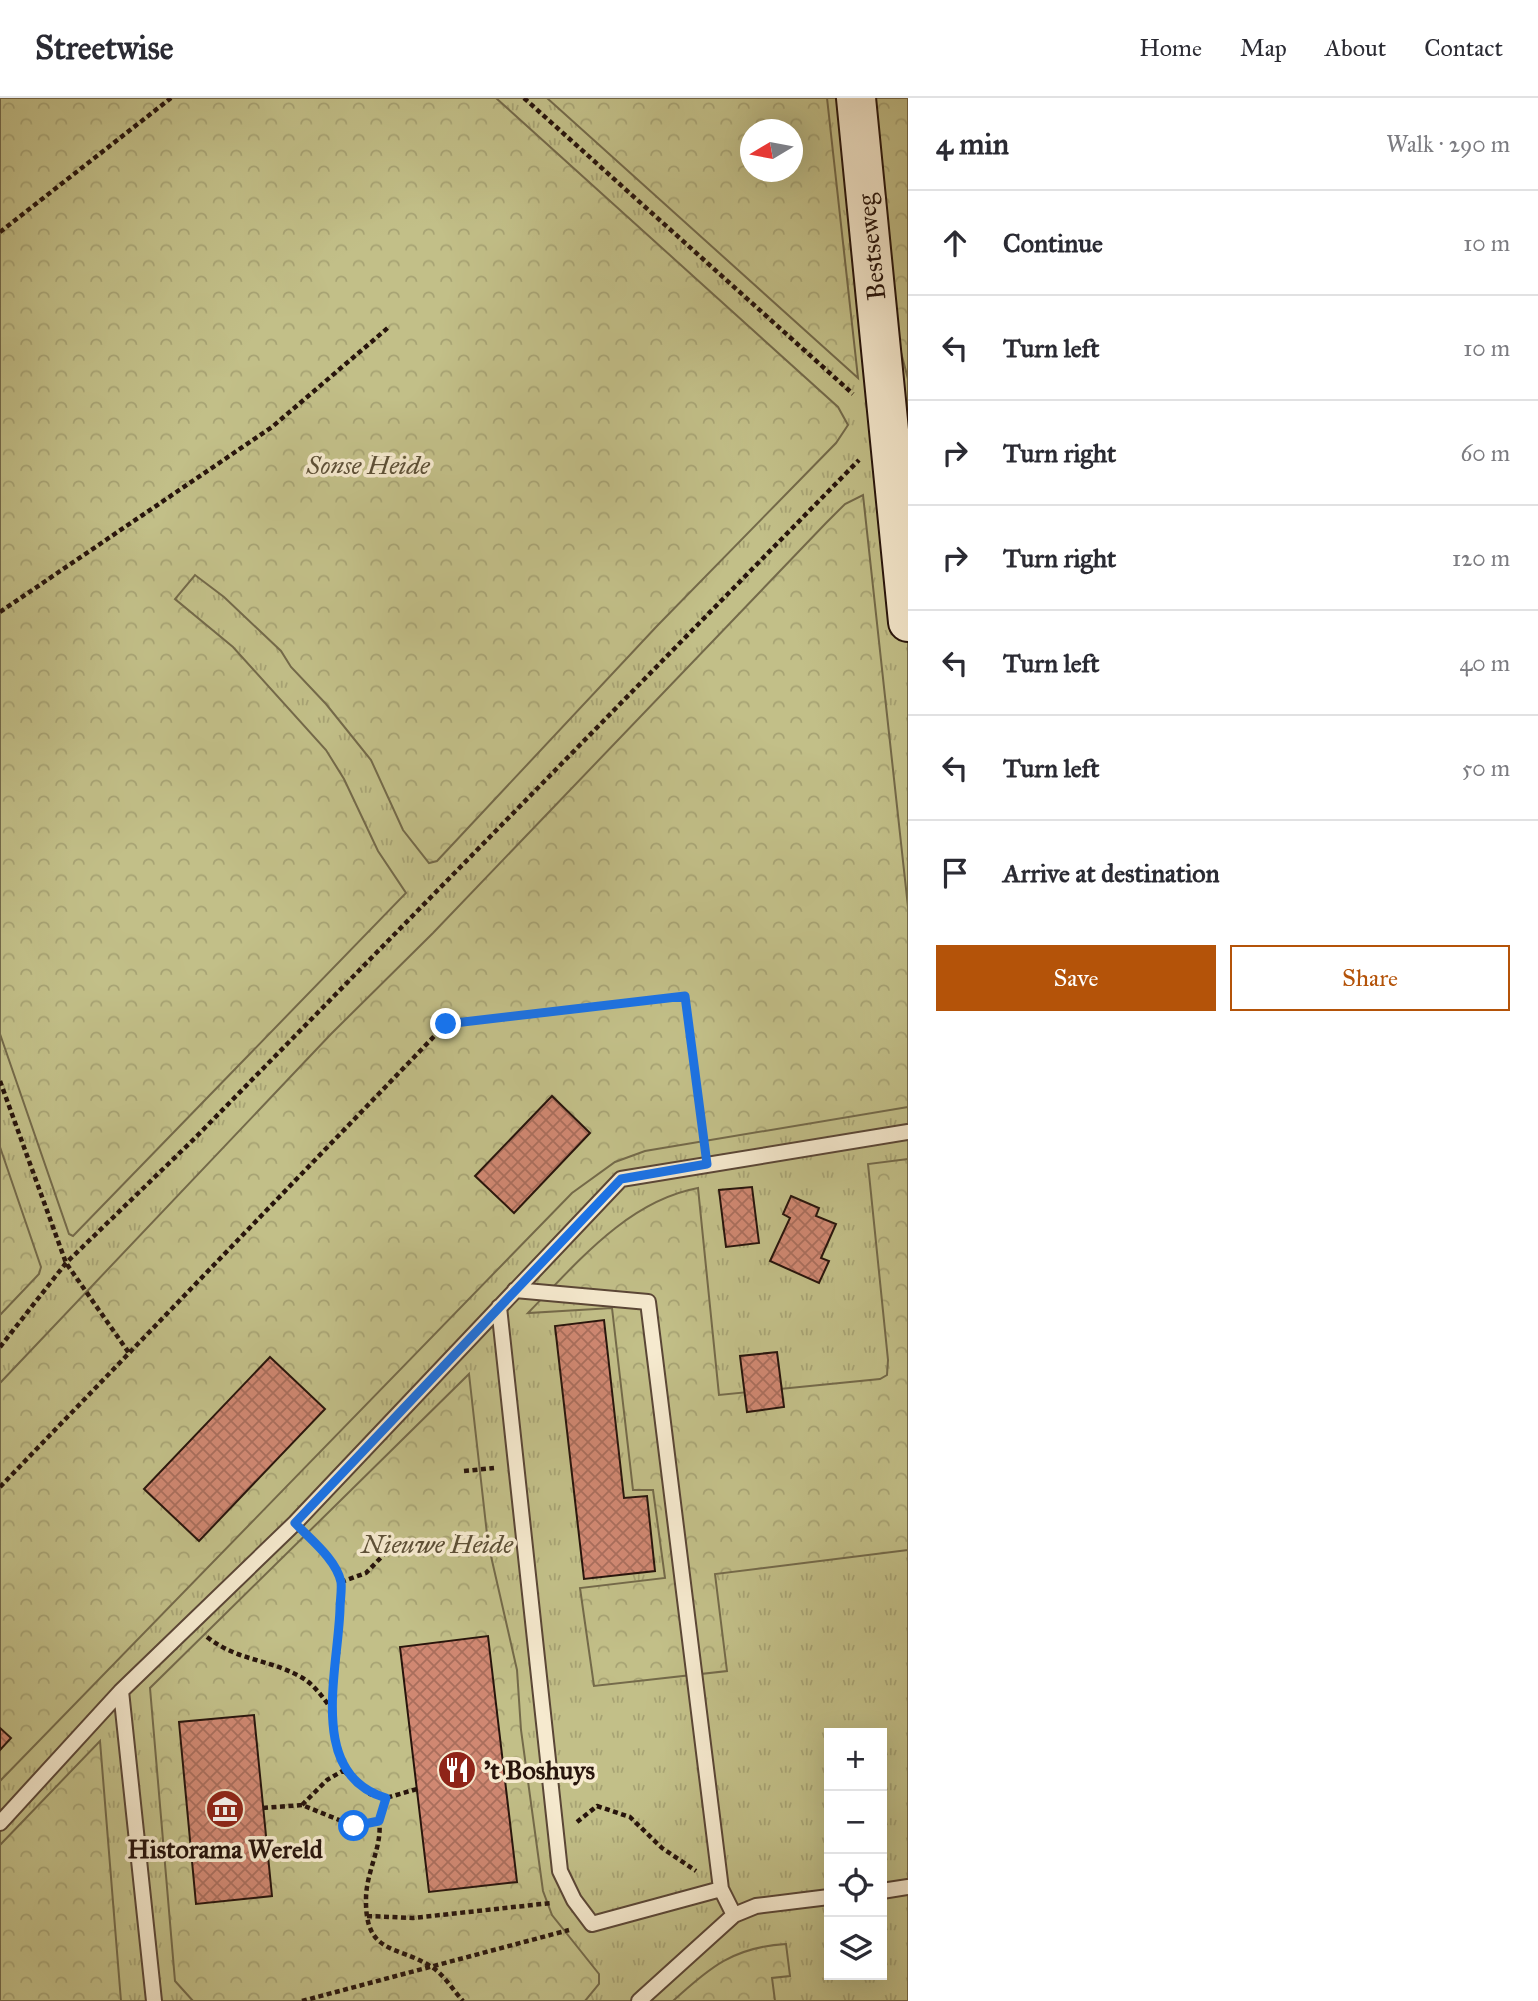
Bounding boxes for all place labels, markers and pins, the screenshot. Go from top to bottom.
restaurant icon: 't Boshuys [436,1749,478,1791]
place label: 't Boshuys [484,1754,595,1786]
museum icon: Historama Wereld [204,1788,246,1830]
place label: Historama Wereld [127,1833,324,1865]

